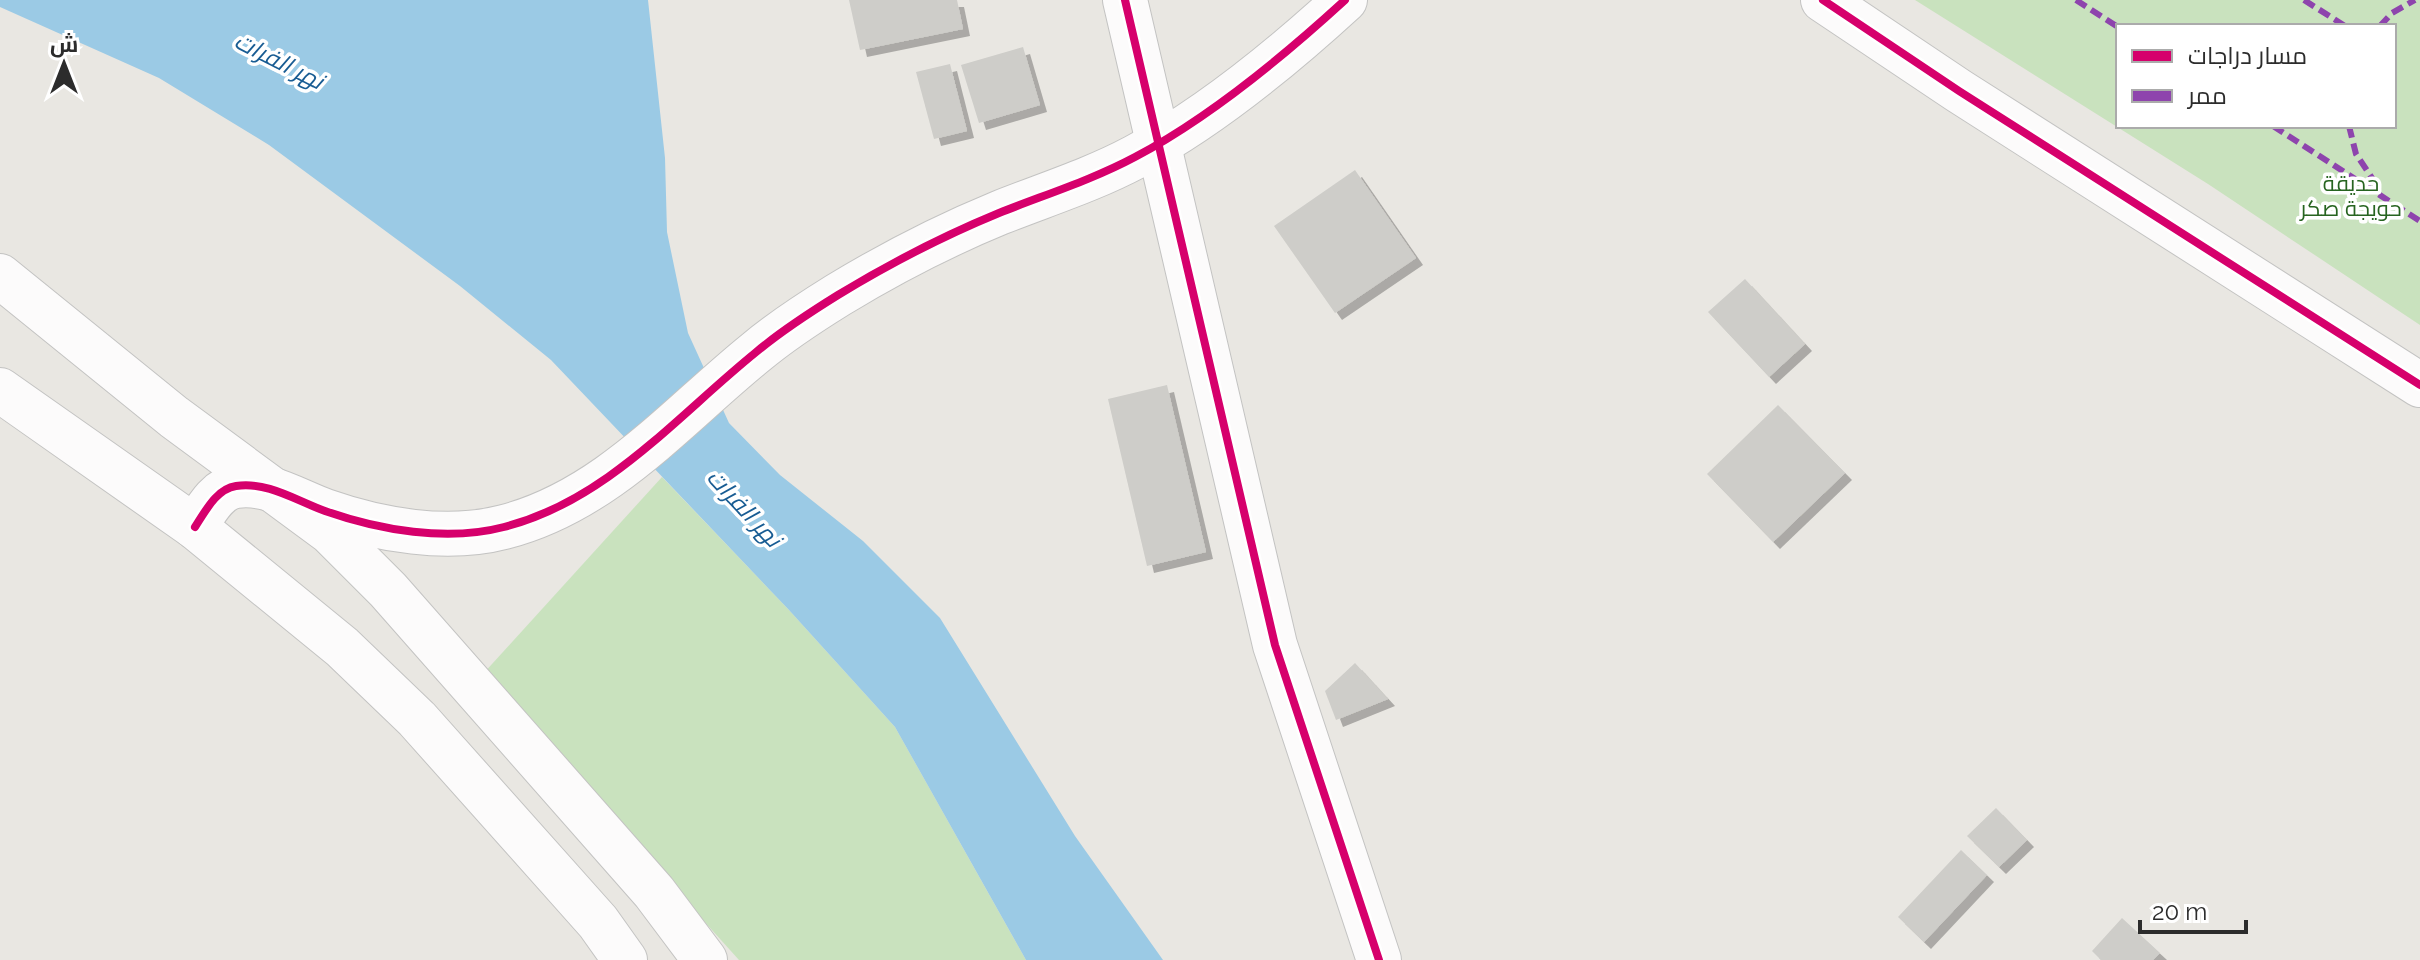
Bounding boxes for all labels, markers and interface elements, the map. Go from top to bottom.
north arrow [24,24,104,104]
legend [2116,24,2396,128]
water label: نهر الفرات [230,26,331,97]
text: ش [50,31,78,58]
text: مسار دراجات [2188,41,2307,70]
text: ممر [2186,81,2227,110]
park label: حديقة حويجة صكر [2298,170,2402,221]
water label: نهر الفرات [701,463,790,555]
scale bar [2140,884,2246,934]
text: 20 m [2152,897,2207,926]

